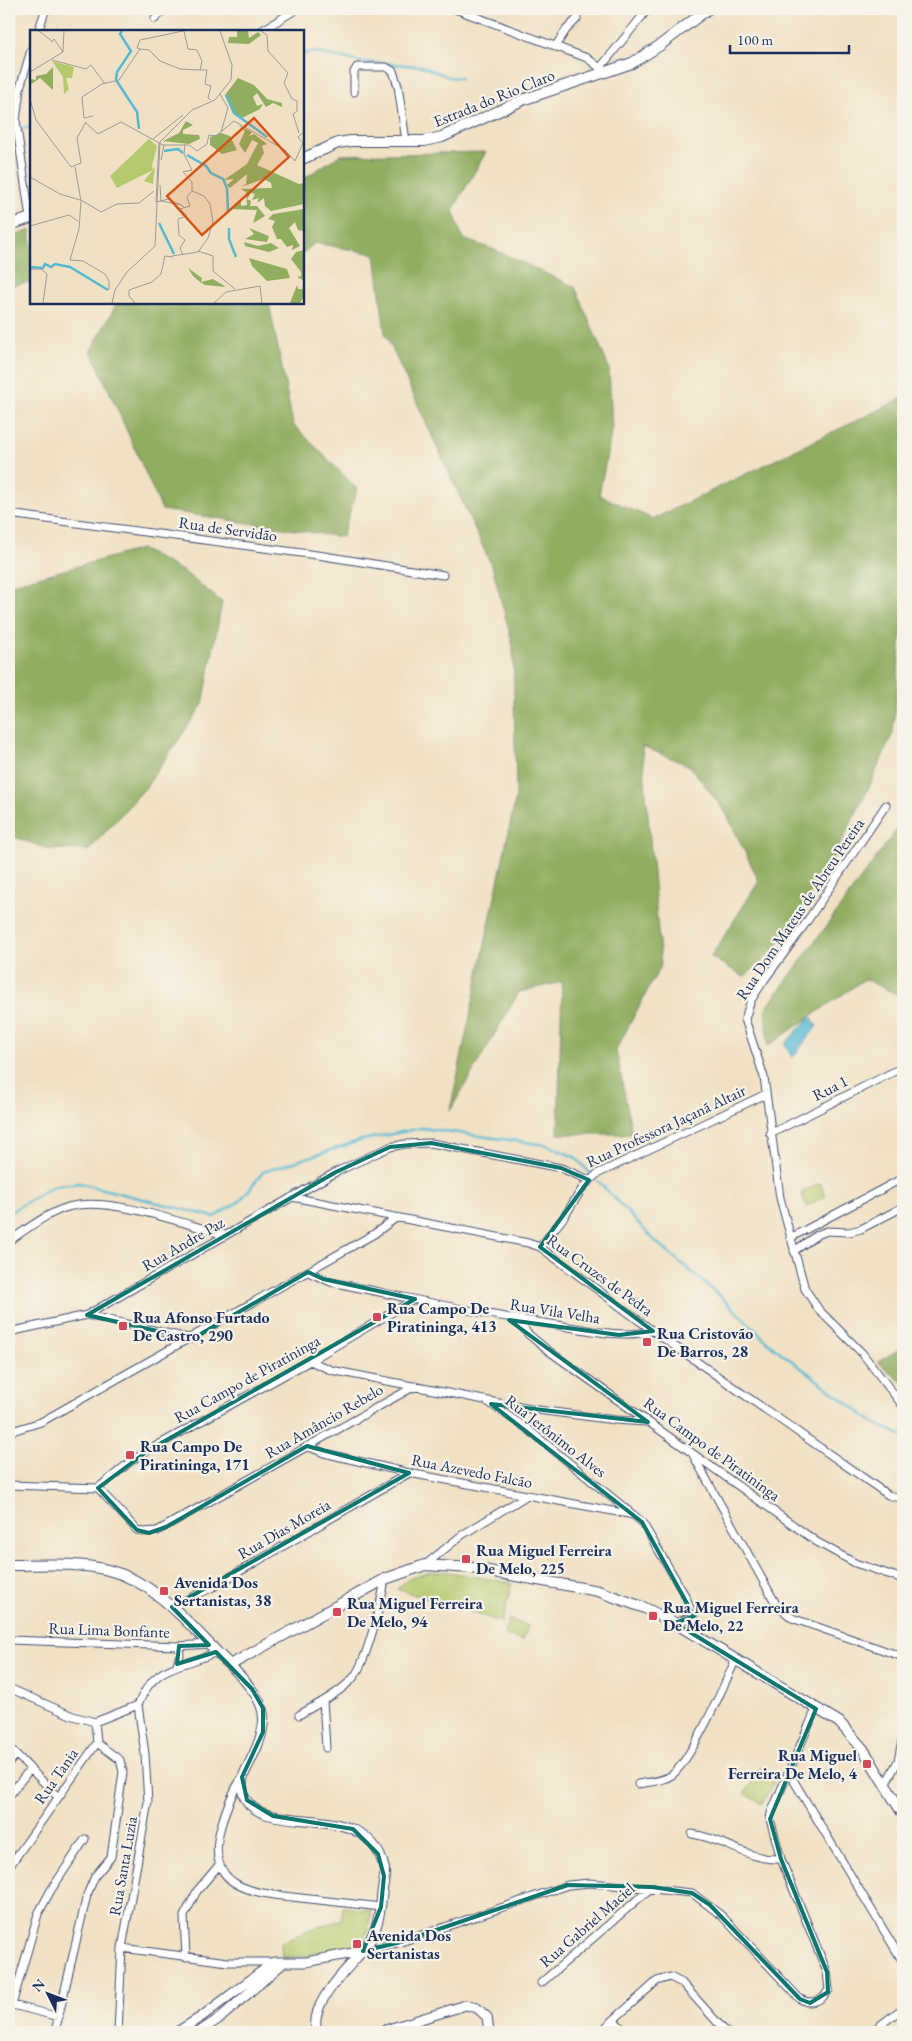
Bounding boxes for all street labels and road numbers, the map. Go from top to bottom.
street label: Estrada do Rio Claro [430,64,558,132]
street label: Rua de Servidão [177,512,279,546]
street label: Rua Dom Mateus de Abreu Pereira [731,813,869,1004]
street label: Rua 1 [809,1070,851,1106]
street label: Rua Professora Jaçanã Altair [583,1079,750,1172]
street label: Rua Andre Paz [138,1212,228,1276]
street label: Rua Cruzes de Pedra [543,1229,658,1321]
street label: Rua Vila Velha [508,1294,602,1329]
street label: Rua Campo de Piratininga [170,1330,324,1428]
street label: Rua Amâncio Rebelo [261,1379,387,1463]
street label: Rua Jerônimo Alves [501,1390,611,1482]
street label: Rua Campo de Piratininga [639,1392,785,1506]
street label: Rua Azevedo Falcão [410,1449,534,1493]
street label: Rua Dias Moreia [234,1494,335,1564]
street label: Rua Lima Bonfante [48,1617,170,1643]
street label: Rua Tania [29,1743,83,1808]
street label: Rua Santa Luzia [104,1814,142,1917]
street label: Rua Gabriel Maciel [535,1878,639,1972]

